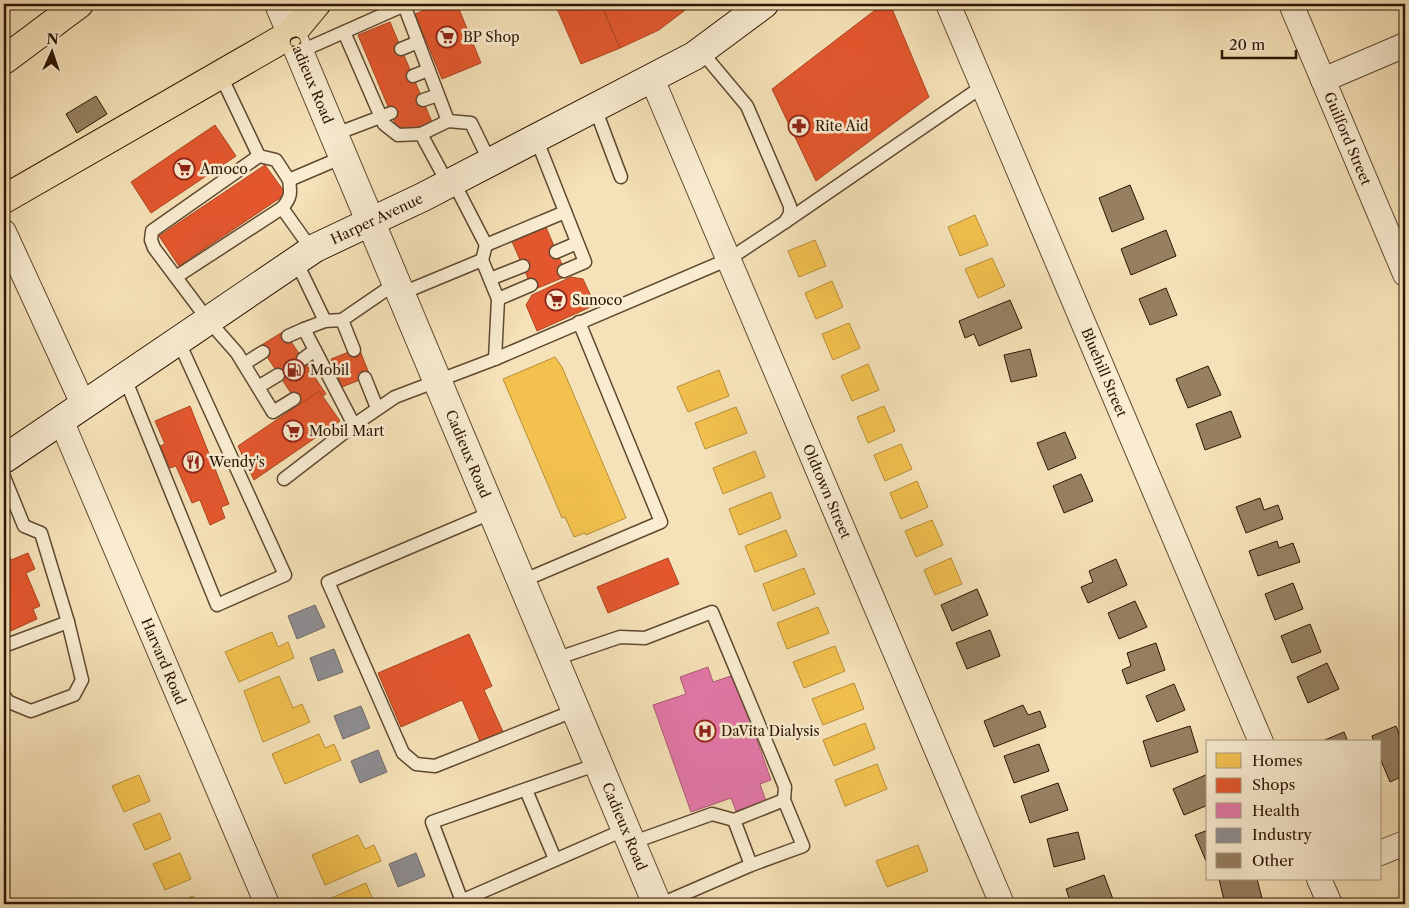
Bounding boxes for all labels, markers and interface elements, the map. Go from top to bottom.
supermarket icon: BP Shop [435,25,459,49]
north arrow [28,28,78,78]
place label: BP Shop [463,28,520,46]
scale bar [1222,28,1295,60]
text: N [46,30,59,48]
street label: Cadieux Road [284,33,337,127]
text: 20 m [1229,35,1265,54]
street label: Guilford Street [1320,89,1375,188]
pharmacy icon: Rite Aid [787,114,811,138]
place label: Rite Aid [815,117,869,135]
supermarket icon: Amoco [172,157,196,181]
place label: Amoco [199,160,248,178]
street label: Harper Avenue [327,189,426,248]
supermarket icon: Sunoco [544,288,568,312]
place label: Sunoco [572,291,622,309]
street label: Bluehill Street [1077,325,1131,420]
fuel station icon: Mobil [282,358,306,382]
place label: Mobil [310,361,349,379]
street label: Cadieux Road [442,407,495,501]
supermarket icon: Mobil Mart [281,419,305,443]
place label: Mobil Mart [309,422,384,440]
street label: Oldtown Street [799,441,855,542]
restaurant icon: Wendy's [181,450,205,474]
place label: Wendy's [208,453,265,471]
street label: Harvard Road [137,615,190,708]
hospital icon: DaVita Dialysis [693,719,717,743]
place label: DaVita Dialysis [721,722,820,740]
legend [1206,740,1382,880]
text: Homes [1252,751,1303,770]
text: Shops [1252,775,1295,794]
street label: Cadieux Road [598,780,651,874]
text: Health [1252,801,1301,820]
text: Industry [1252,825,1312,844]
text: Other [1252,851,1295,870]

